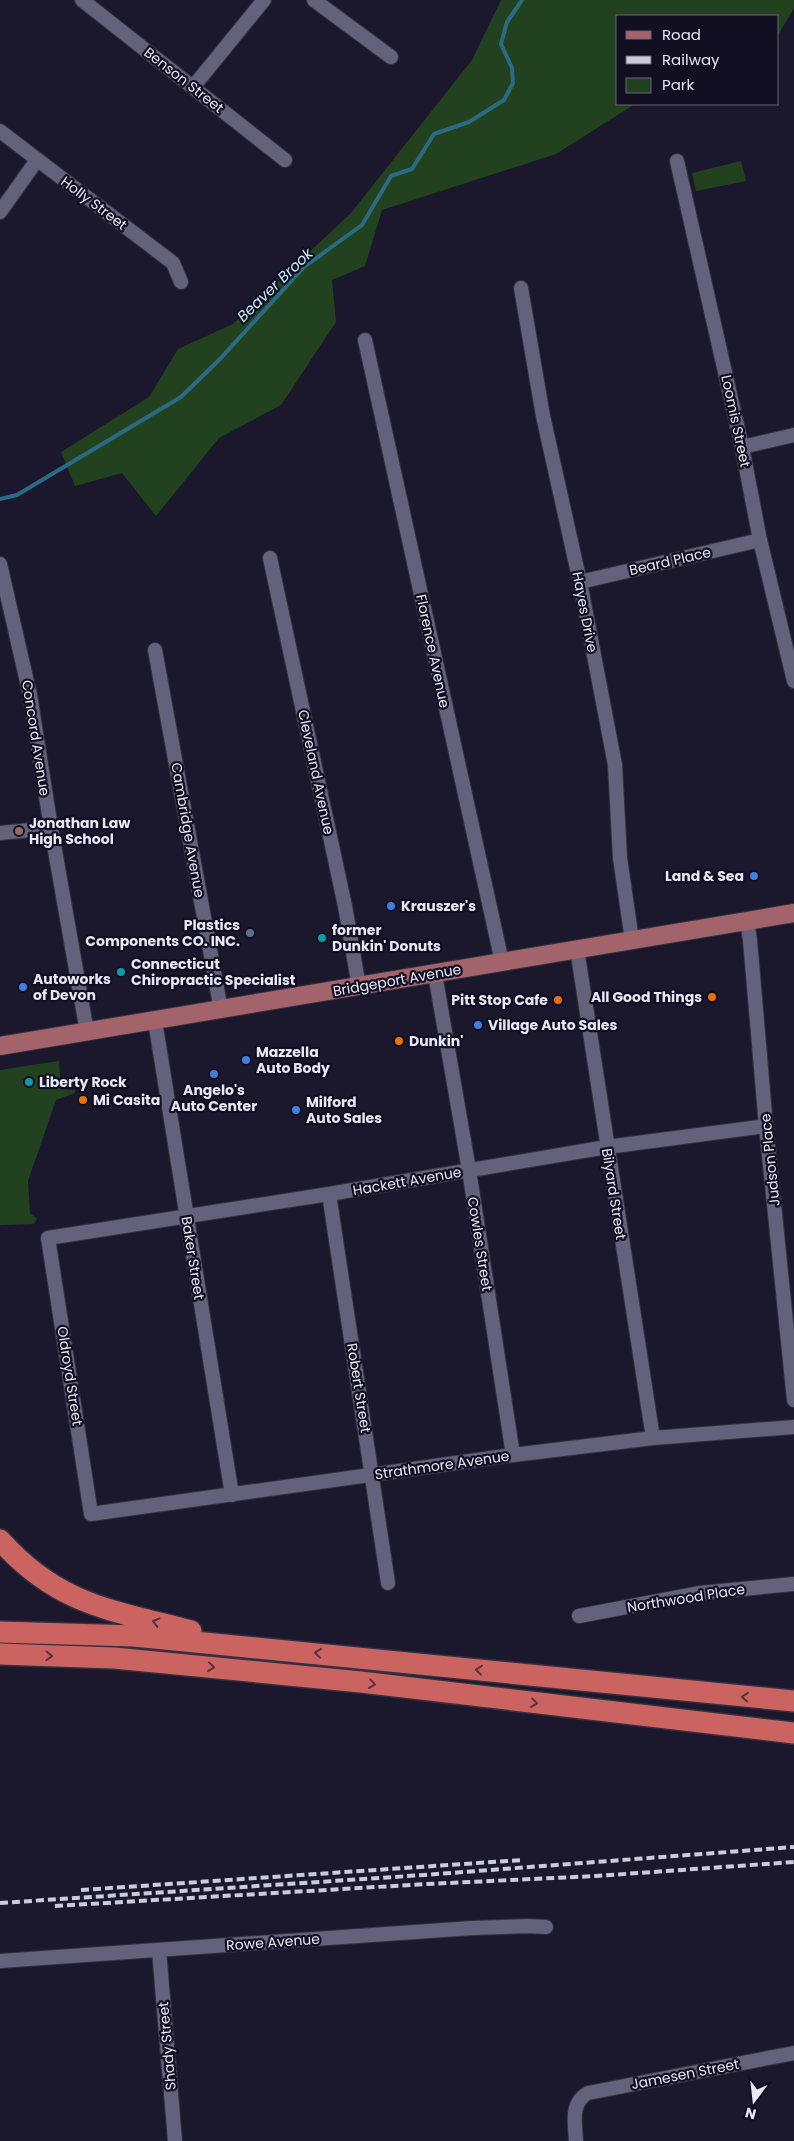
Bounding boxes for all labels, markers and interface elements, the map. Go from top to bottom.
legend [616,15,779,105]
text: Road [662,24,701,45]
street label: Benson Street [140,43,228,117]
text: Railway [662,49,720,70]
text: Park [662,74,694,95]
street label: Holly Street [57,171,131,235]
water label: Beaver Brook [232,242,318,326]
street label: Loomis Street [716,373,756,469]
street label: Beard Place [627,542,713,580]
street label: Hayes Drive [567,570,603,654]
street label: Florence Avenue [411,592,455,710]
street label: Concord Avenue [17,679,55,798]
street label: Cleveland Avenue [293,708,339,837]
street label: Cambridge Avenue [166,761,210,899]
place label: Jonathan Law High School [29,813,131,849]
marker: Jonathan Law High School [13,825,25,837]
place label: Land & Sea [665,866,744,886]
marker: Land & Sea [748,870,760,882]
place label: Krauszer's [401,896,476,916]
marker: Krauszer's [385,900,397,912]
place label: Plastics Components CO. INC. [85,915,240,951]
place label: former Dunkin' Donuts [332,920,441,956]
marker: Plastics Components CO. INC. [244,927,256,939]
marker: former Dunkin' Donuts [316,932,328,944]
place label: Connecticut Chiropractic Specialist [131,954,296,990]
street label: Bridgeport Avenue [331,959,463,1001]
marker: Connecticut Chiropractic Specialist [115,966,127,978]
place label: Autoworks of Devon [33,969,111,1005]
marker: Autoworks of Devon [17,981,29,993]
place label: All Good Things [591,987,702,1007]
place label: Pitt Stop Cafe [451,990,548,1010]
marker: All Good Things [706,991,718,1003]
marker: Pitt Stop Cafe [552,994,564,1006]
place label: Village Auto Sales [488,1015,617,1035]
marker: Village Auto Sales [472,1019,484,1031]
place label: Dunkin' [409,1031,463,1051]
marker: Dunkin' [393,1035,405,1047]
place label: Mazzella Auto Body [256,1042,330,1078]
marker: Mazzella Auto Body [240,1054,252,1066]
marker: Angelo's Auto Center [208,1068,220,1080]
place label: Liberty Rock [39,1072,127,1092]
marker: Liberty Rock [23,1076,35,1088]
place label: Angelo's Auto Center [171,1080,257,1116]
place label: Mi Casita [93,1090,160,1110]
place label: Milford Auto Sales [306,1092,382,1128]
marker: Mi Casita [77,1094,89,1106]
marker: Milford Auto Sales [290,1104,302,1116]
street label: Judson Place [755,1112,785,1207]
street label: Bilyard Street [597,1147,631,1241]
street label: Hackett Avenue [351,1162,463,1200]
street label: Cowles Street [463,1195,497,1293]
street label: Baker Street [177,1215,209,1301]
street label: Oldroyd Street [52,1325,88,1427]
street label: Robert Street [342,1342,376,1434]
street label: Strathmore Avenue [373,1446,511,1484]
street label: Northwood Place [626,1579,747,1617]
one-way arrow [152,1617,161,1628]
one-way arrow [313,1648,321,1659]
one-way arrow [45,1650,53,1661]
one-way arrow [207,1661,215,1672]
one-way arrow [475,1665,483,1676]
one-way arrow [369,1678,377,1689]
one-way arrow [741,1692,749,1703]
one-way arrow [530,1697,538,1708]
street label: Rowe Avenue [225,1929,321,1955]
street label: Shady Street [153,2001,181,2091]
street label: Jamesen Street [629,2054,741,2094]
north arrow [729,2076,779,2126]
text: N [743,2103,758,2125]

